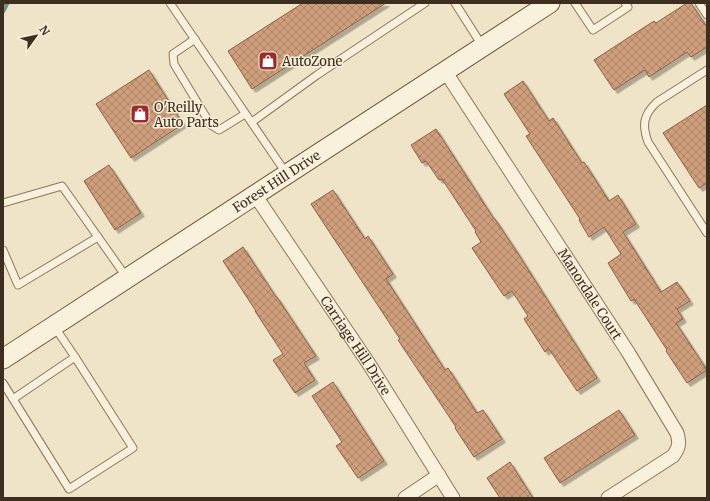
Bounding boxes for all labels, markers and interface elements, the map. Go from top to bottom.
north arrow [16,16,56,56]
text: N [36,23,53,38]
shop icon: AutoZone [257,50,279,72]
place label: AutoZone [281,53,343,70]
place label: O'Reilly Auto Parts [153,99,219,131]
shop icon: O'Reilly Auto Parts [129,103,151,125]
street label: Forest Hill Drive [229,147,324,216]
street label: Manordale Court [554,245,626,343]
street label: Carriage Hill Drive [316,293,394,399]

